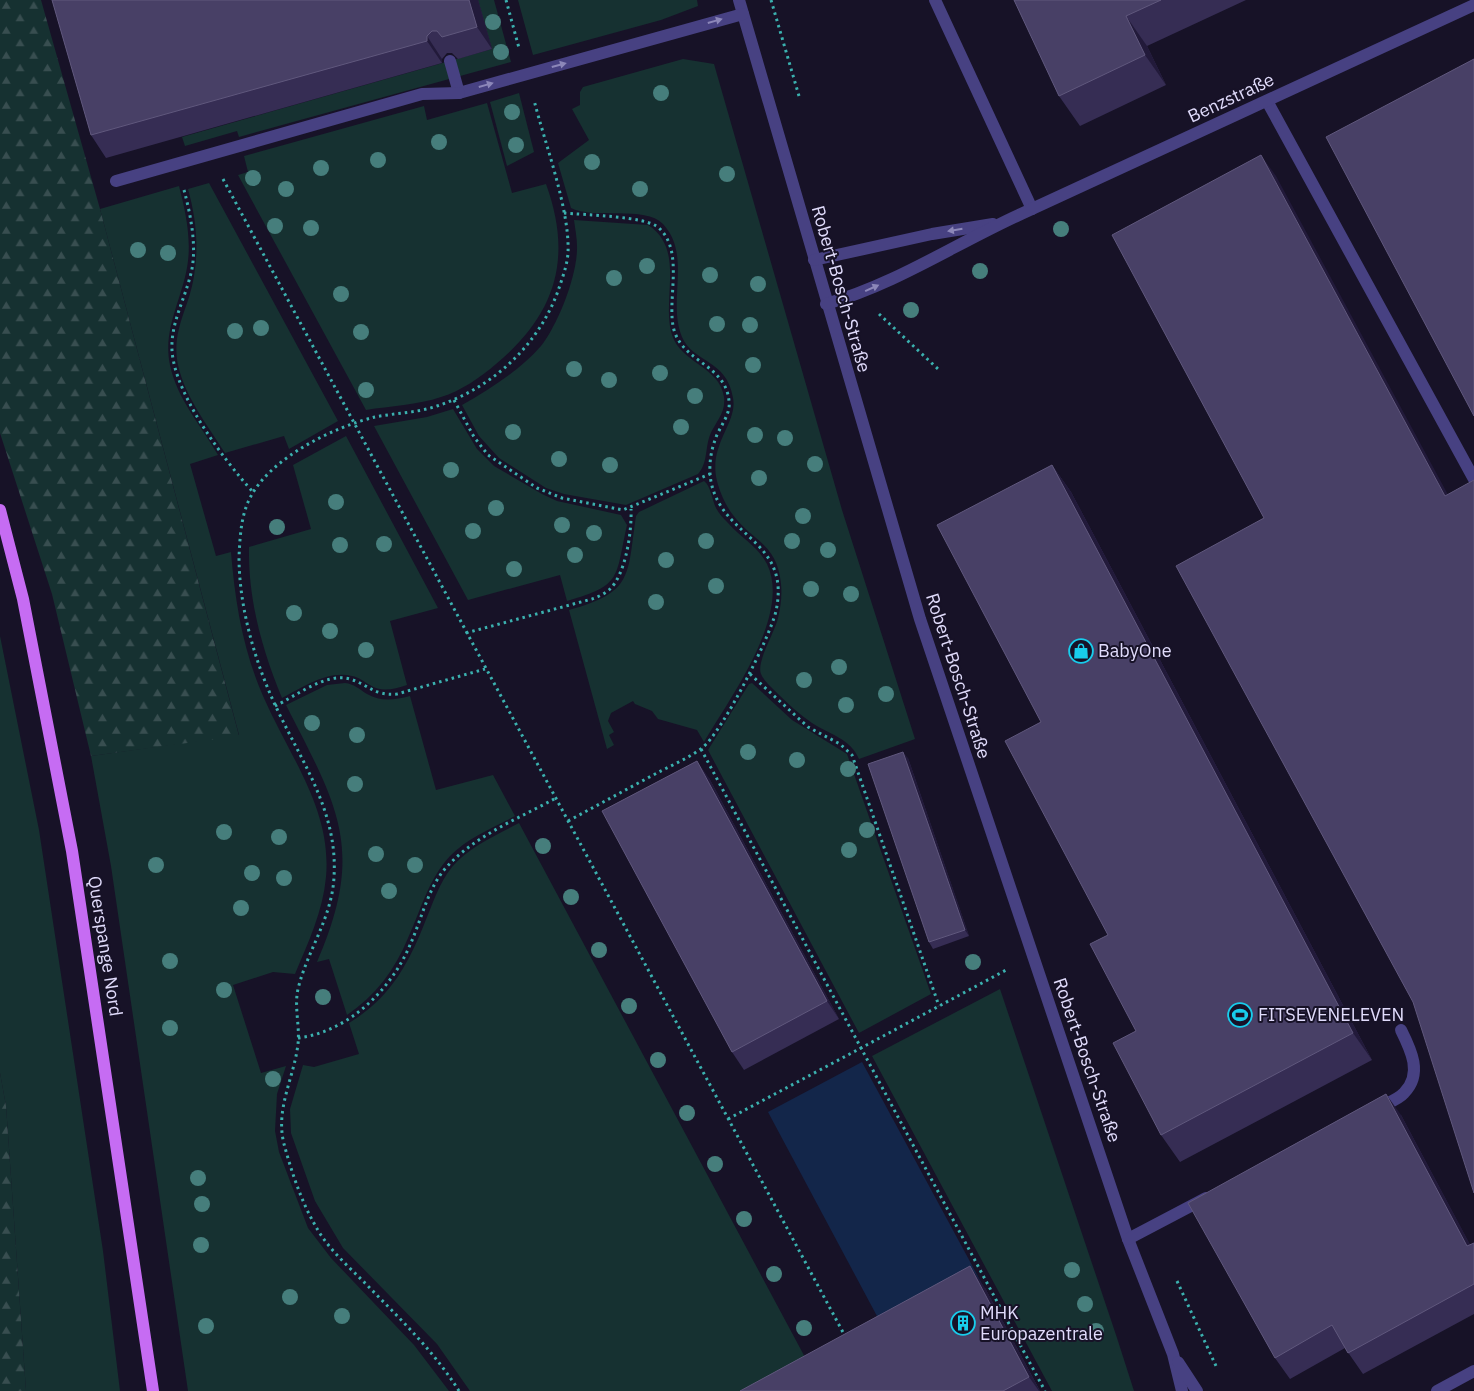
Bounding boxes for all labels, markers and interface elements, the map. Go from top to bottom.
one-way arrow [708,17,723,25]
one-way arrow [551,60,566,68]
street label: Benzstraße [1184,67,1278,128]
one-way arrow [479,80,494,88]
street label: Robert-Bosch-Straße [807,203,876,375]
one-way arrow [946,227,962,235]
one-way arrow [865,284,879,292]
street label: Robert-Bosch-Straße [921,590,996,762]
shop icon: BabyOne [1068,638,1094,664]
place label: BabyOne [1098,639,1172,662]
street label: Querspange Nord [83,874,128,1018]
street label: Robert-Bosch-Straße [1049,975,1126,1145]
sports icon: FITSEVENELEVEN [1227,1002,1253,1028]
place label: FITSEVENELEVEN [1258,1003,1404,1026]
place label: MHK Europazentrale [980,1301,1103,1345]
building icon: MHK Europazentrale [950,1310,976,1336]

